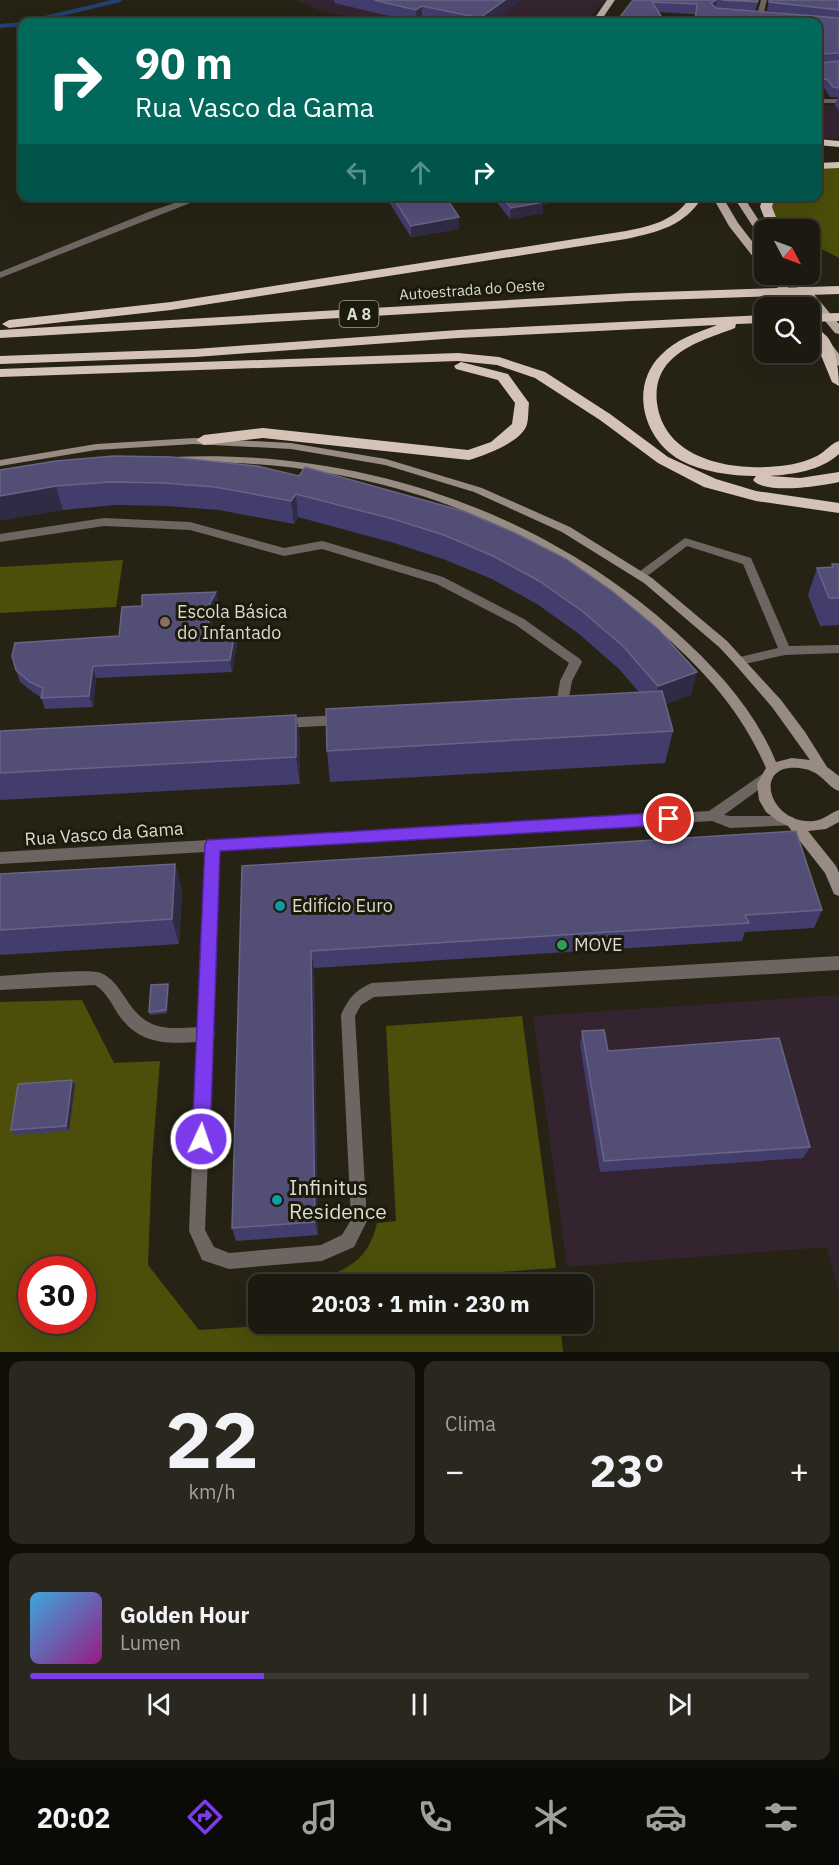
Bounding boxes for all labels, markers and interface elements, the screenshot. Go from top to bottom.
text: 90 m [135,36,233,91]
icon: right [36,42,114,120]
text: Rua Vasco da Gama [135,89,374,124]
icon: left [341,156,374,189]
icon: ahead [404,156,437,189]
icon: right [467,156,500,189]
north arrow [754,219,820,285]
map controls [754,219,820,363]
street label: Autoestrada do Oeste [398,275,546,304]
button: search [754,297,820,363]
road number: A 8 [340,301,378,327]
place label: Escola Básica do Infantado [177,600,288,644]
marker: Escola Básica do Infantado [158,615,172,629]
pin [643,793,694,844]
icon: arrive [652,802,685,835]
street label: Rua Vasco da Gama [24,816,185,851]
place label: Edifício Euro [292,894,393,917]
marker: Edifício Euro [273,899,287,913]
place label: MOVE [574,933,623,956]
marker: MOVE [555,938,569,952]
position arrow [169,1107,233,1171]
place label: Infinitus Residence [289,1173,387,1225]
marker: Infinitus Residence [270,1193,284,1207]
speed limit sign: 30 [18,1256,96,1334]
text: 20:03 · 1 min · 230 m [311,1289,530,1318]
text: 22 [165,1388,259,1489]
text: Clima [445,1410,496,1437]
text: 23° [589,1441,665,1499]
text: − [445,1449,465,1492]
text: + [789,1449,809,1492]
text: km/h [188,1478,236,1505]
text: Golden Hour [120,1600,249,1629]
text: Lumen [120,1629,181,1656]
icon: previous [143,1688,176,1721]
icon: pause [403,1688,436,1721]
icon: next [663,1688,696,1721]
icon: directions [184,1796,226,1838]
icon: music [299,1796,341,1838]
icon: phone [414,1796,456,1838]
icon: climate [530,1796,572,1838]
icon: car [645,1796,687,1838]
icon: filters [760,1796,802,1838]
text: 20:02 [37,1800,110,1835]

